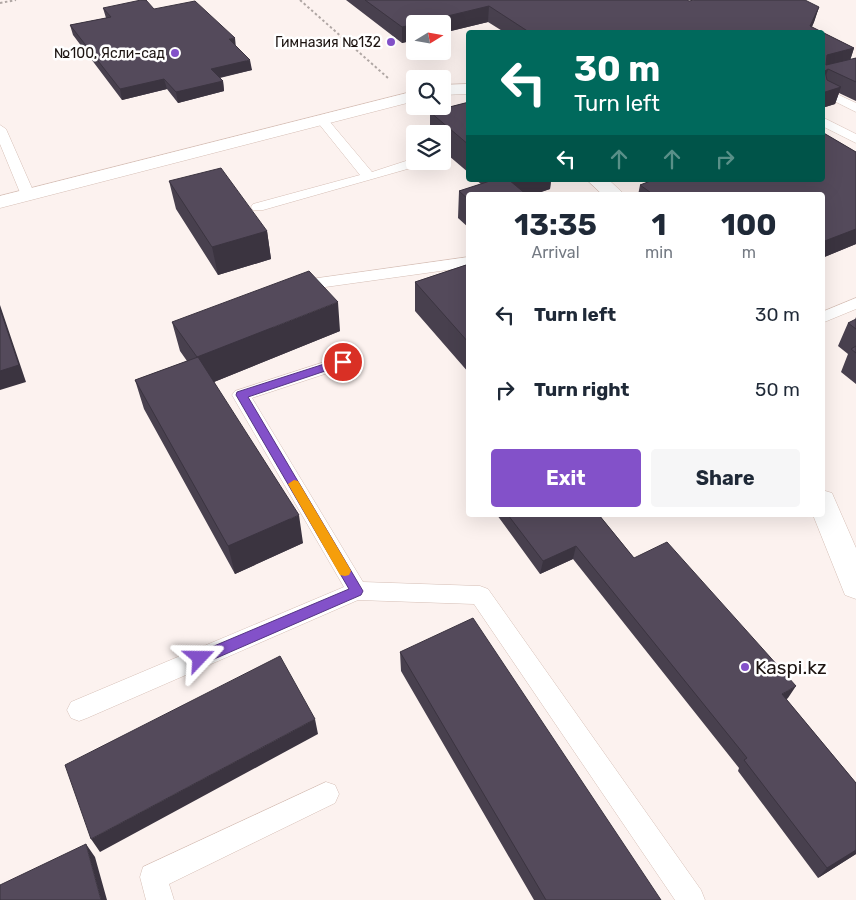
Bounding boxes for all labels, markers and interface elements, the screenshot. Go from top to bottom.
north arrow [406,15,451,60]
map controls [406,15,451,170]
place label: Гимназия №132 [275,34,381,51]
marker: Гимназия №132 [385,36,397,48]
place label: №100, Ясли-сад [54,45,165,62]
marker: №100, Ясли-сад [169,47,181,59]
text: 30 m [574,48,660,90]
icon: left [491,50,556,115]
button: search [406,70,451,115]
text: Turn left [574,90,660,117]
button: layers [406,125,451,170]
icon: left [552,145,580,173]
icon: ahead [605,145,633,173]
icon: ahead [658,145,686,173]
icon: right [711,145,739,173]
text: 13:35 [514,207,597,243]
text: 1 [651,207,666,243]
text: 100 [721,207,777,243]
text: Arrival [532,243,580,262]
text: min [645,243,673,262]
text: m [742,243,756,262]
icon: left [491,301,519,329]
text: Turn left [534,303,616,326]
text: 30 m [755,303,800,326]
pin [322,341,364,383]
icon: arrive [329,348,357,376]
icon: right [491,376,519,404]
text: Turn right [534,378,629,401]
text: 50 m [755,378,800,401]
button: Exit [491,449,641,507]
button: Share [651,449,800,507]
position arrow [173,631,225,683]
place label: Kaspi.kz [755,656,827,679]
marker: Kaspi.kz [739,661,751,673]

